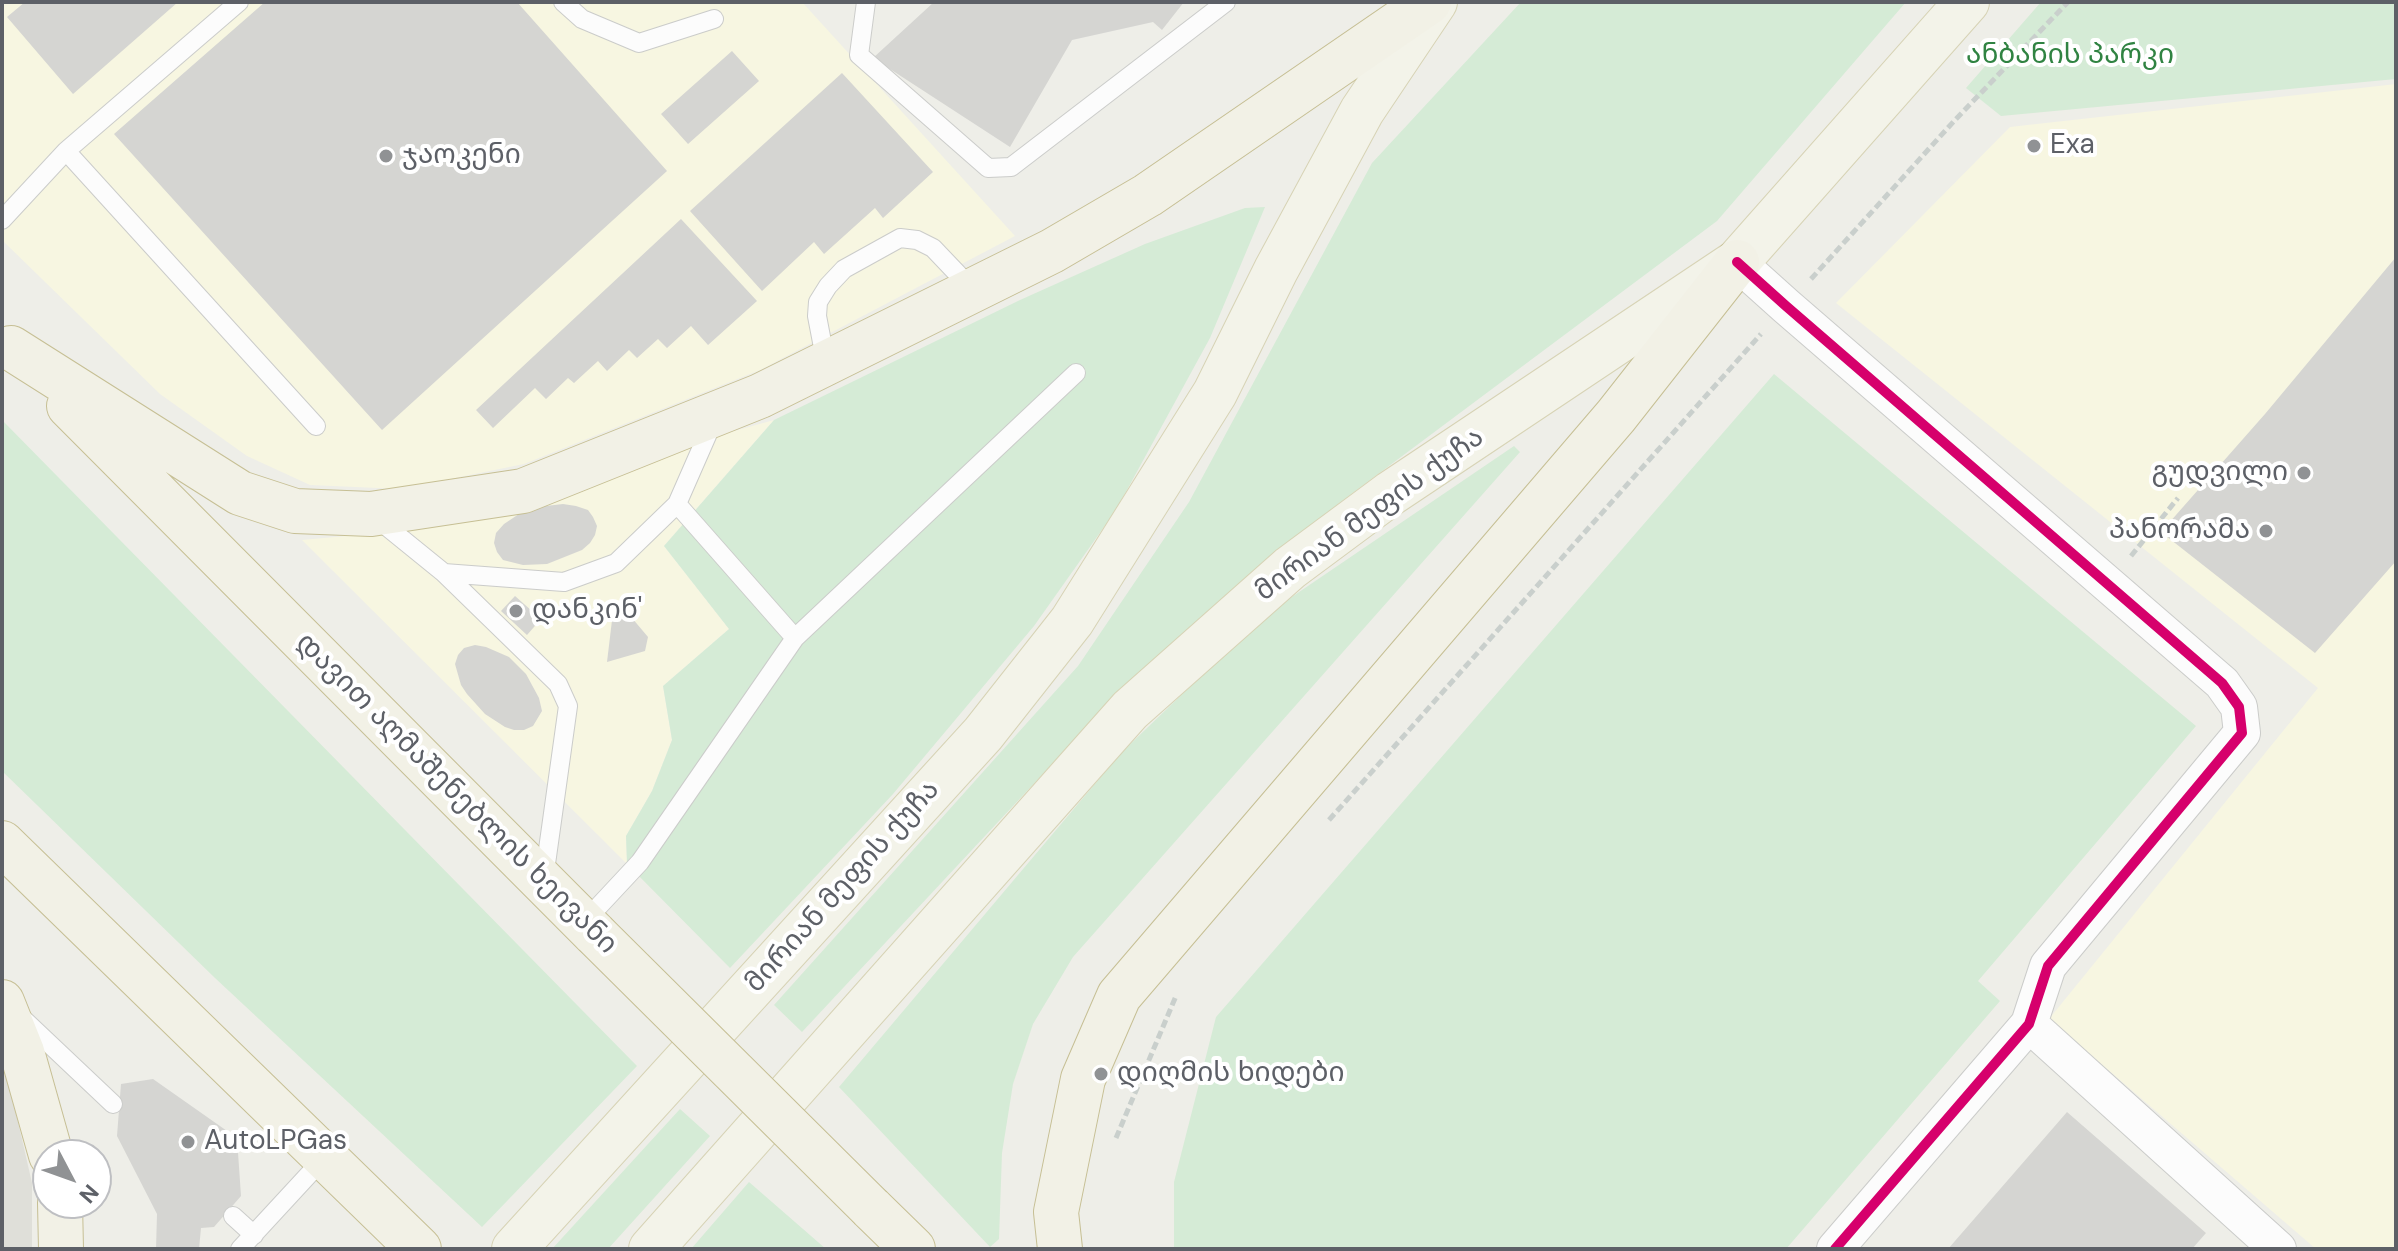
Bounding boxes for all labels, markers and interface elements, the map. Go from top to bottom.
park label: ანბანის პარკი [1966,39,2174,73]
place label: Exa [2050,129,2095,163]
marker: Exa [2025,137,2043,155]
place label: ჯაოკენი [402,139,521,173]
marker: ჯაოკენი [377,147,395,165]
street label: მირიან მეფის ქუჩა [1249,421,1491,609]
place label: გუდვილი [2151,456,2288,490]
marker: გუდვილი [2295,464,2313,482]
place label: პანორამა [2109,514,2250,548]
marker: პანორამა [2257,522,2275,540]
place label: დანკინ' [532,594,642,628]
marker: დანკინ' [507,602,525,620]
street label: დავით აღმაშენებლის ხეივანი [288,626,624,962]
street label: მირიან მეფის ქუჩა [739,774,947,1000]
place label: დიღმის ხიდები [1117,1057,1345,1091]
marker: დიღმის ხიდები [1092,1065,1110,1083]
place label: AutoLPGas [204,1125,347,1159]
marker: AutoLPGas [179,1133,197,1151]
north arrow [32,1139,112,1219]
text: N [73,1178,105,1209]

